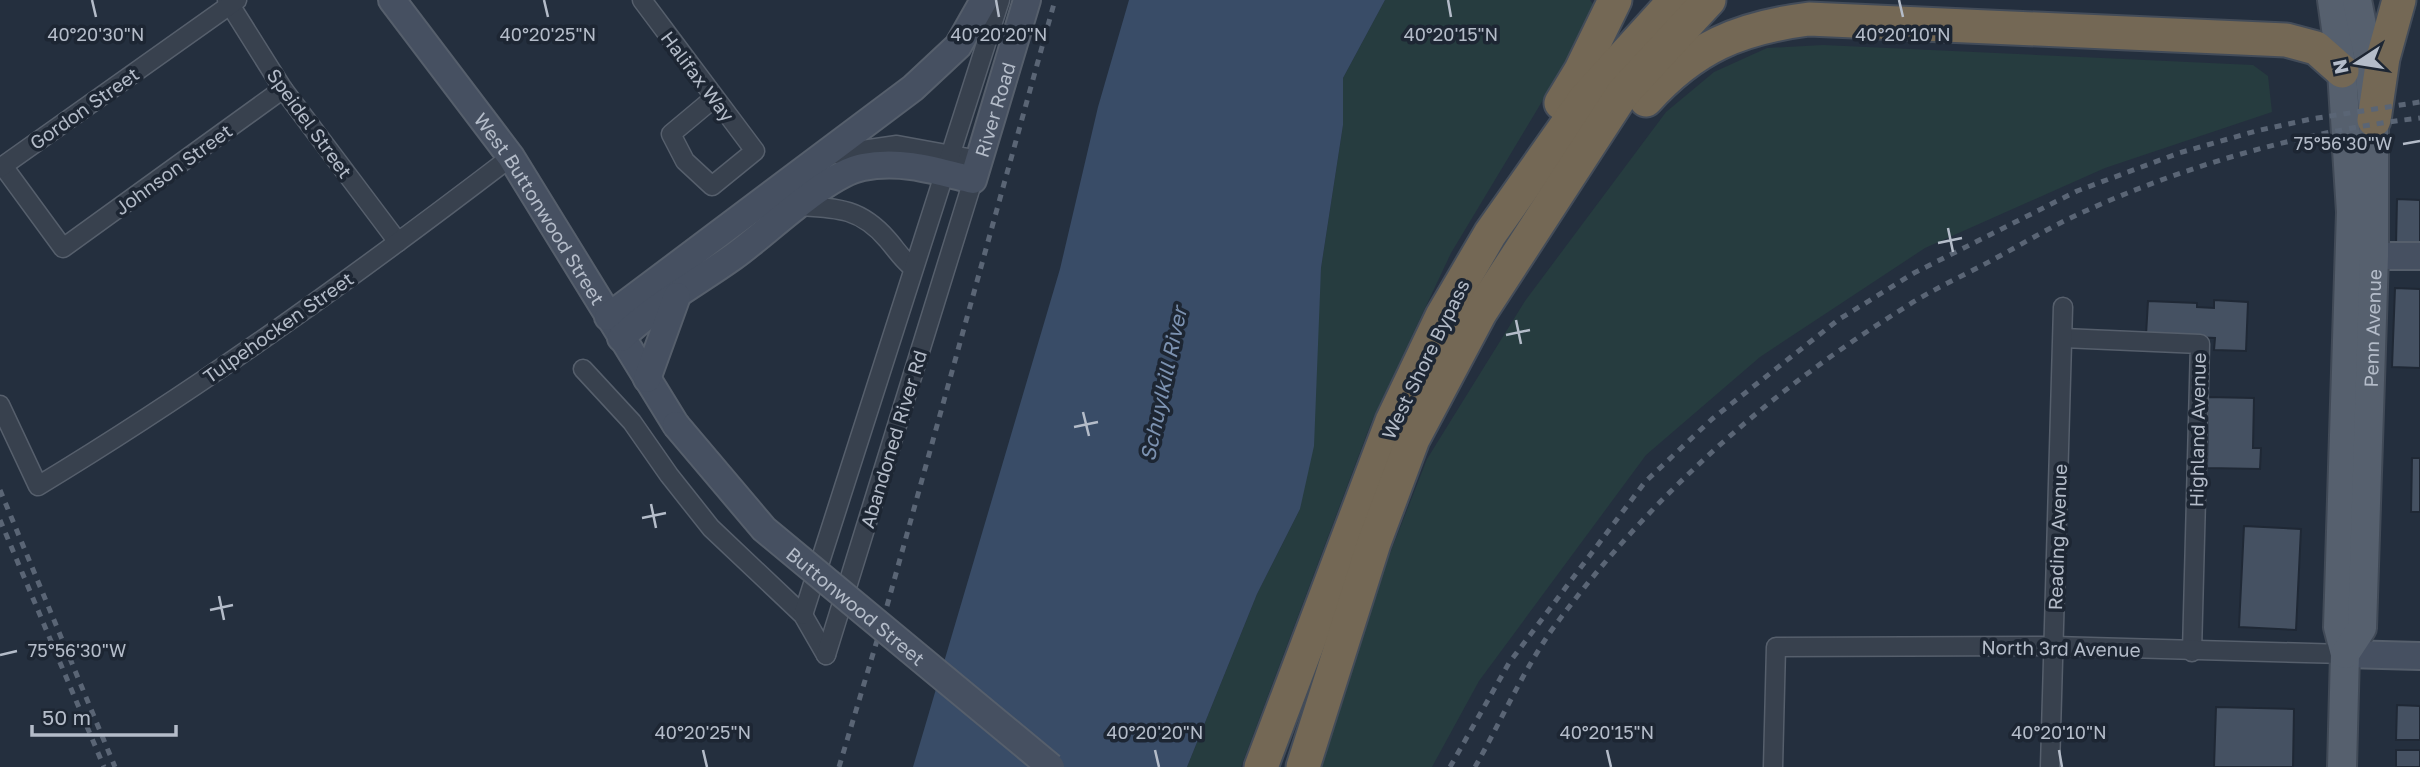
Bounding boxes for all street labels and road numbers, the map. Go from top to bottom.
street label: Halifax Way [657,26,740,126]
street label: River Road [969,59,1019,160]
street label: Gordon Street [25,62,143,154]
street label: Speidel Street [263,64,357,182]
street label: West Buttonwood Street [470,108,610,309]
street label: Johnson Street [110,119,236,219]
street label: Tulpehocken Street [199,267,357,387]
street label: Penn Avenue [2358,269,2385,388]
street label: West Shore Bypass [1376,275,1474,443]
street label: Abandoned River Rd [855,347,931,531]
street label: Highland Avenue [2184,352,2210,508]
street label: Reading Avenue [2043,463,2071,611]
street label: Buttonwood Street [782,541,930,669]
street label: North 3rd Avenue [1981,635,2141,661]

